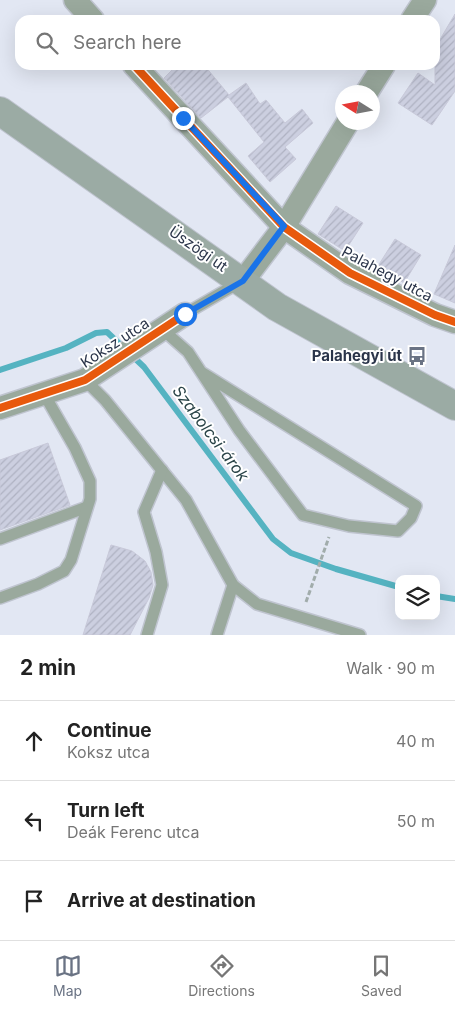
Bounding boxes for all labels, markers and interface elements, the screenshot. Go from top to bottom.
search box [15,15,440,70]
icon: search [33,29,61,57]
text: Search here [73,31,182,54]
north arrow [335,85,380,130]
route end [172,107,195,130]
street label: Üszögi út [165,222,231,276]
street label: Palahegy utca [338,242,436,305]
route start [174,303,197,326]
street label: Koksz utca [77,313,153,372]
bus stop icon: Palahegyi út [406,345,428,367]
place label: Palahegyi út [312,346,402,365]
water label: Szabolcsi-árok [168,381,254,485]
map controls [395,575,440,620]
button: layers [395,575,440,620]
text: 2 min [20,655,76,680]
text: Walk · 90 m [346,658,435,678]
text: Continue [67,719,152,742]
icon: ahead [20,727,48,755]
text: 40 m [396,731,435,751]
text: Koksz utca [67,742,150,762]
text: Turn left [67,799,145,822]
icon: left [20,807,48,835]
text: 50 m [397,811,435,831]
text: Deák Ferenc utca [67,822,199,842]
icon: arrive [20,887,48,915]
text: Arrive at destination [67,889,256,912]
tab: Map [53,952,82,999]
tab: Directions [188,952,255,999]
tab: Saved [361,952,402,999]

